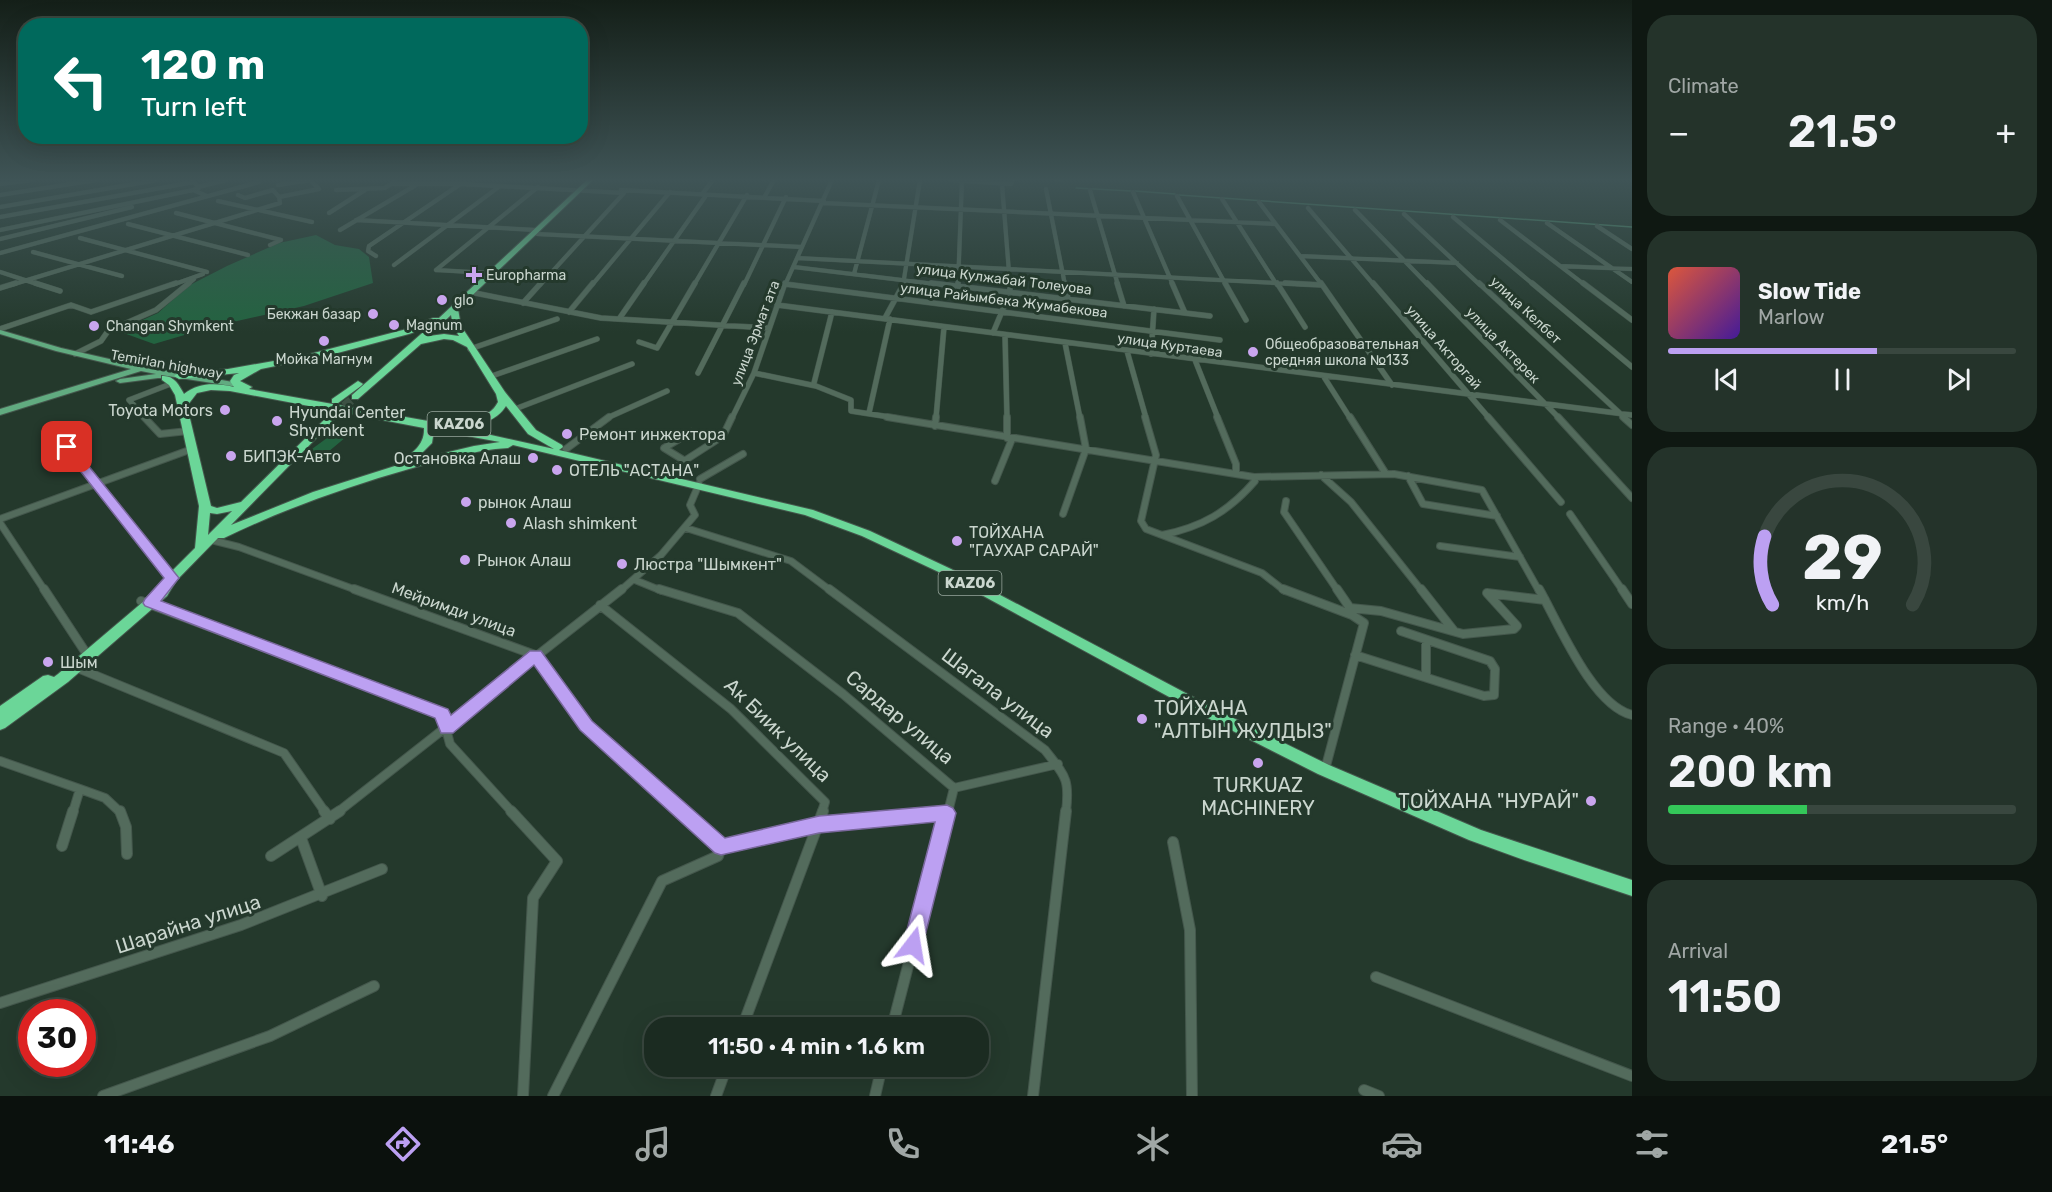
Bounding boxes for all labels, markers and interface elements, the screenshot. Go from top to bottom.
text: 120 m [141,40,265,90]
icon: left [42,42,120,120]
text: Climate [1668,74,1739,98]
text: Turn left [141,91,246,123]
text: 21.5° [1788,105,1897,158]
text: − [1668,113,1689,152]
text: + [1995,113,2016,152]
street label: улица Кулжабай Толеуова [915,260,1093,299]
place label: Europharma [486,267,566,284]
marker: Europharma [467,268,481,282]
street label: улица Келбет [1486,273,1565,348]
street label: улица Эрмат ата [728,278,783,388]
text: Slow Tide [1758,278,1861,305]
street label: улица Райымбека Жумабекова [899,279,1109,322]
place label: glo [454,292,474,309]
marker: glo [435,293,449,307]
street label: улица Акторгай [1402,302,1485,393]
street label: улица Актерек [1462,304,1544,387]
text: Marlow [1758,305,1825,329]
place label: Бекжан базар [267,306,361,323]
marker: Бекжан базар [366,307,380,321]
place label: Magnum [406,317,463,334]
place label: Changan Shymkent [106,318,234,335]
marker: Magnum [387,318,401,332]
marker: Changan Shymkent [87,319,101,333]
street label: улица Куртаева [1116,330,1224,361]
marker: Мойка Магнум [317,334,331,348]
place label: Общеобразовательная средняя школа №133 [1265,336,1419,369]
marker: Общеобразовательная средняя школа №133 [1246,345,1260,359]
street label: Temirlan highway [109,346,225,383]
place label: Мойка Магнум [276,351,372,368]
icon: previous [1710,363,1743,396]
icon: pause [1826,363,1859,396]
icon: next [1942,363,1975,396]
place label: Toyota Motors [108,401,213,420]
marker: Toyota Motors [218,403,232,417]
place label: Hyundai Center Shymkent [289,403,405,440]
road number: KАZ06 [428,412,490,436]
marker: Hyundai Center Shymkent [270,414,284,428]
pin [41,421,92,472]
place label: Ремонт инжектора [579,425,726,444]
marker: Ремонт инжектора [560,427,574,441]
icon: arrive [50,430,83,463]
place label: БИПЭК-Авто [243,447,341,466]
marker: БИПЭК-Авто [224,449,238,463]
place label: Остановка Алаш [394,449,521,468]
marker: Остановка Алаш [526,451,540,465]
place label: ОТЕЛЬ "АСТАНА" [569,461,699,480]
marker: ОТЕЛЬ "АСТАНА" [550,463,564,477]
place label: рынок Алаш [478,493,572,512]
marker: рынок Алаш [459,495,473,509]
place label: Alash shimkent [523,514,637,533]
marker: Alash shimkent [504,516,518,530]
text: 29 [1802,521,1882,595]
place label: ТОЙХАНА "ГАУХАР САРАЙ" [969,523,1099,560]
marker: ТОЙХАНА "ГАУХАР САРАЙ" [950,534,964,548]
place label: Рынок Алаш [477,551,571,570]
marker: Рынок Алаш [458,553,472,567]
place label: Люстра "Шымкент" [634,555,782,574]
marker: Люстра "Шымкент" [615,557,629,571]
road number: KАZ06 [938,571,1002,595]
street label: Мейримди улица [389,578,519,641]
text: km/h [1815,590,1869,615]
street label: Шагала улица [937,643,1059,743]
place label: Шым [60,653,98,672]
marker: Шым [41,655,55,669]
street label: Сардар улица [841,665,959,769]
street label: Ак Биик улица [720,673,836,787]
place label: ТОЙХАНА "АЛТЫН ЖУЛДЫЗ" [1154,696,1332,743]
marker: ТОЙХАНА "АЛТЫН ЖУЛДЫЗ" [1135,712,1149,726]
text: Range · 40% [1668,714,1784,738]
text: 200 km [1668,745,1833,798]
marker: TURKUAZ MACHINERY [1251,756,1265,770]
place label: TURKUAZ MACHINERY [1201,773,1315,820]
place label: ТОЙХАНА "НУРАЙ" [1398,789,1579,813]
marker: ТОЙХАНА "НУРАЙ" [1584,794,1598,808]
street label: Шарайна улица [112,889,264,959]
position arrow [881,913,945,977]
text: Arrival [1668,939,1728,963]
text: 11:50 [1668,970,1782,1023]
speed limit sign: 30 [18,999,96,1077]
text: 11:50 · 4 min · 1.6 km [708,1033,925,1060]
icon: directions [382,1123,424,1165]
icon: music [632,1123,674,1165]
icon: phone [882,1123,924,1165]
icon: climate [1132,1123,1174,1165]
icon: car [1381,1123,1423,1165]
icon: filters [1631,1123,1673,1165]
text: 11:46 [104,1128,175,1160]
text: 21.5° [1881,1128,1948,1160]

